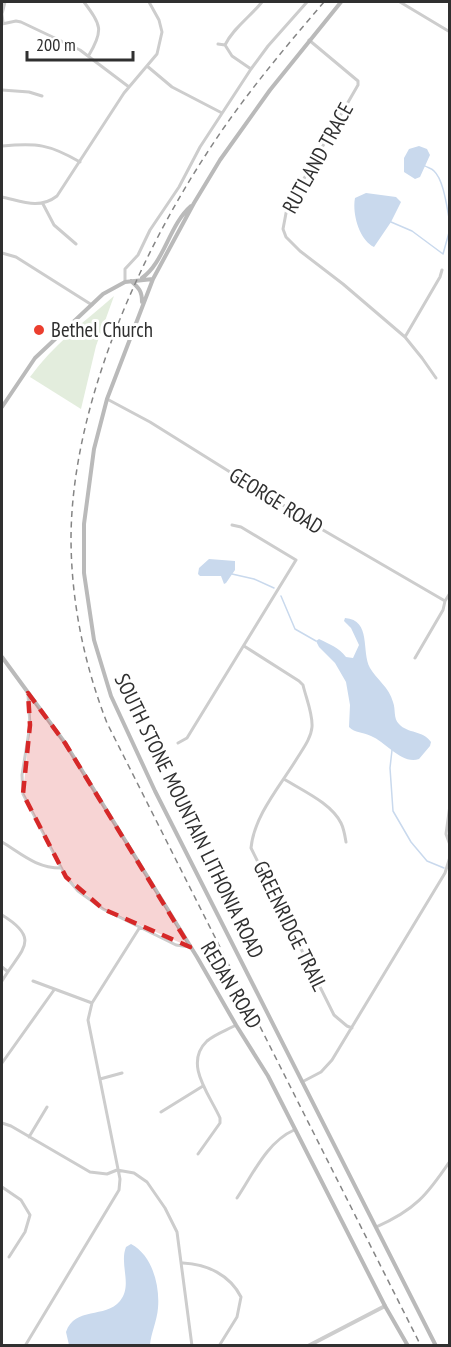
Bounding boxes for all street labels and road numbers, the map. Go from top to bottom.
street label: RUTLAND TRACE [276,98,359,218]
street label: GEORGE ROAD [224,461,328,540]
street label: SOUTH STONE MOUNTAIN LITHONIA ROAD [109,669,270,963]
street label: GREENRIDGE TRAIL [247,856,334,996]
street label: REDAN ROAD [195,936,268,1033]

